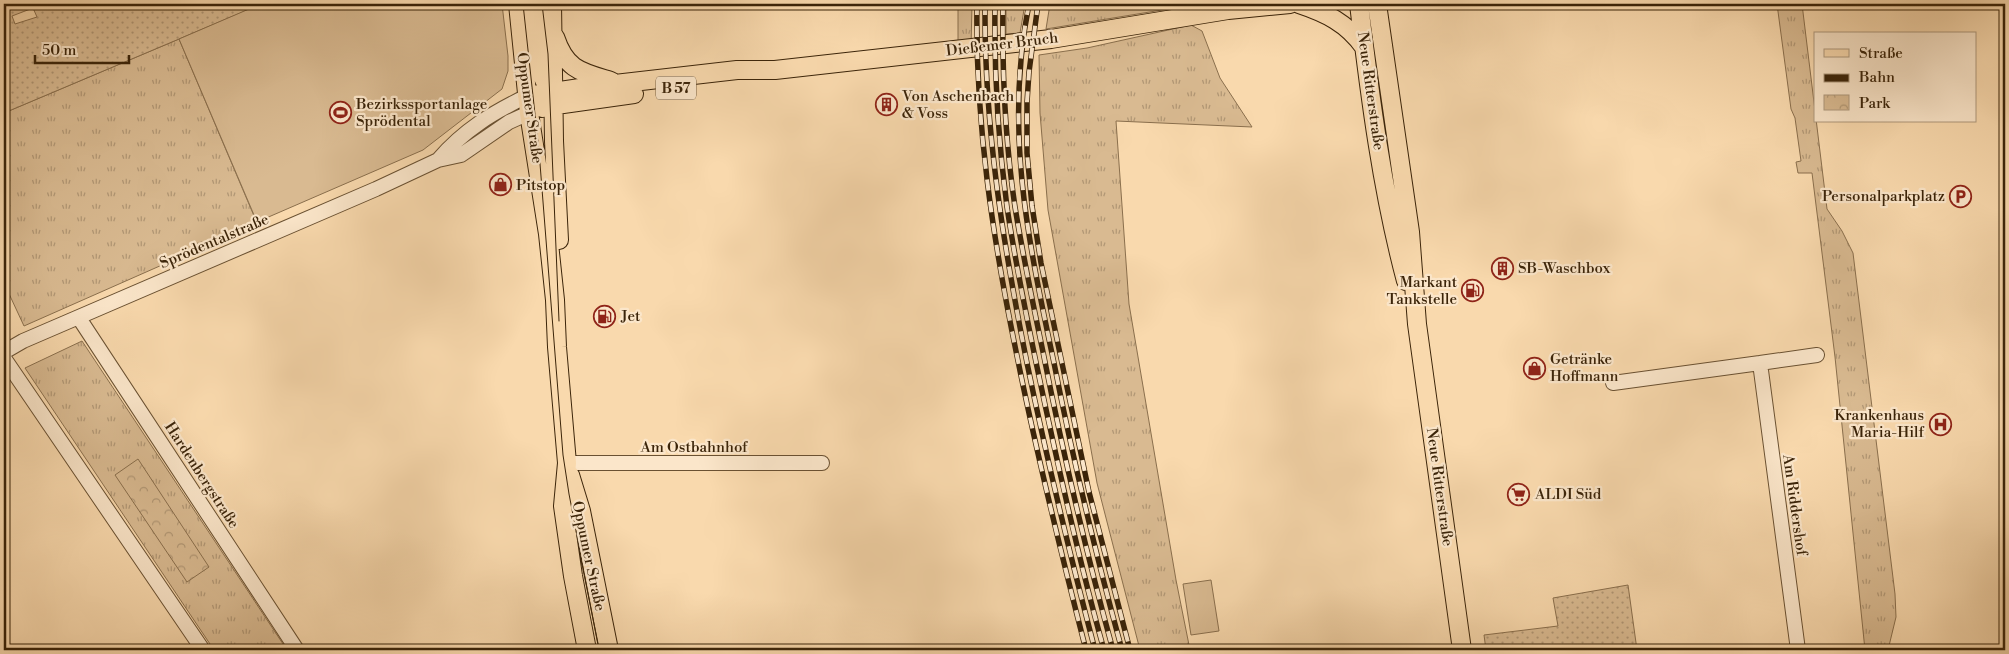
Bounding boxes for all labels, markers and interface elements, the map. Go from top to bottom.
street label: Dießemer Bruch [945,28,1059,61]
street label: Neue Ritterstraße [1353,31,1388,152]
scale bar [35,32,129,64]
legend [1814,32,1976,122]
text: 50 m [42,41,76,60]
text: Straße [1859,44,1903,63]
street label: Oppumer Straße [512,51,547,165]
text: Bahn [1858,68,1895,87]
road number: B 57 [656,76,696,100]
place label: Von Aschenbach & Voss [901,87,1014,123]
building icon: Von Aschenbach & Voss [874,93,898,117]
text: Park [1859,94,1891,113]
place label: Bezirkssportanlage Sprödental [355,95,487,131]
sports icon: Bezirkssportanlage Sprödental [328,101,352,125]
shop icon: Pitstop [488,173,512,197]
place label: Pitstop [516,176,565,195]
parking icon: Personalparkplatz [1949,184,1973,208]
place label: Personalparkplatz [1822,187,1945,206]
street label: Sprödentalstraße [157,210,272,273]
building icon: SB-Waschbox [1490,256,1514,280]
place label: SB-Waschbox [1518,259,1611,278]
place label: Markant Tankstelle [1386,273,1458,309]
fuel station icon: Markant Tankstelle [1461,279,1485,303]
fuel station icon: Jet [593,304,617,328]
place label: Jet [620,307,641,326]
place label: Getränke Hoffmann [1550,350,1619,386]
shop icon: Getränke Hoffmann [1522,356,1546,380]
place label: Krankenhaus Maria-Hilf [1834,406,1925,442]
hospital icon: Krankenhaus Maria-Hilf [1928,412,1952,436]
street label: Hardenbergstraße [160,418,243,532]
street label: Neue Ritterstraße [1422,427,1457,548]
street label: Am Ostbahnhof [639,438,748,457]
street label: Am Riddershof [1778,452,1811,557]
supermarket icon: ALDI Süd [1507,482,1531,506]
place label: ALDI Süd [1534,485,1602,504]
street label: Oppumer Straße [568,499,609,613]

